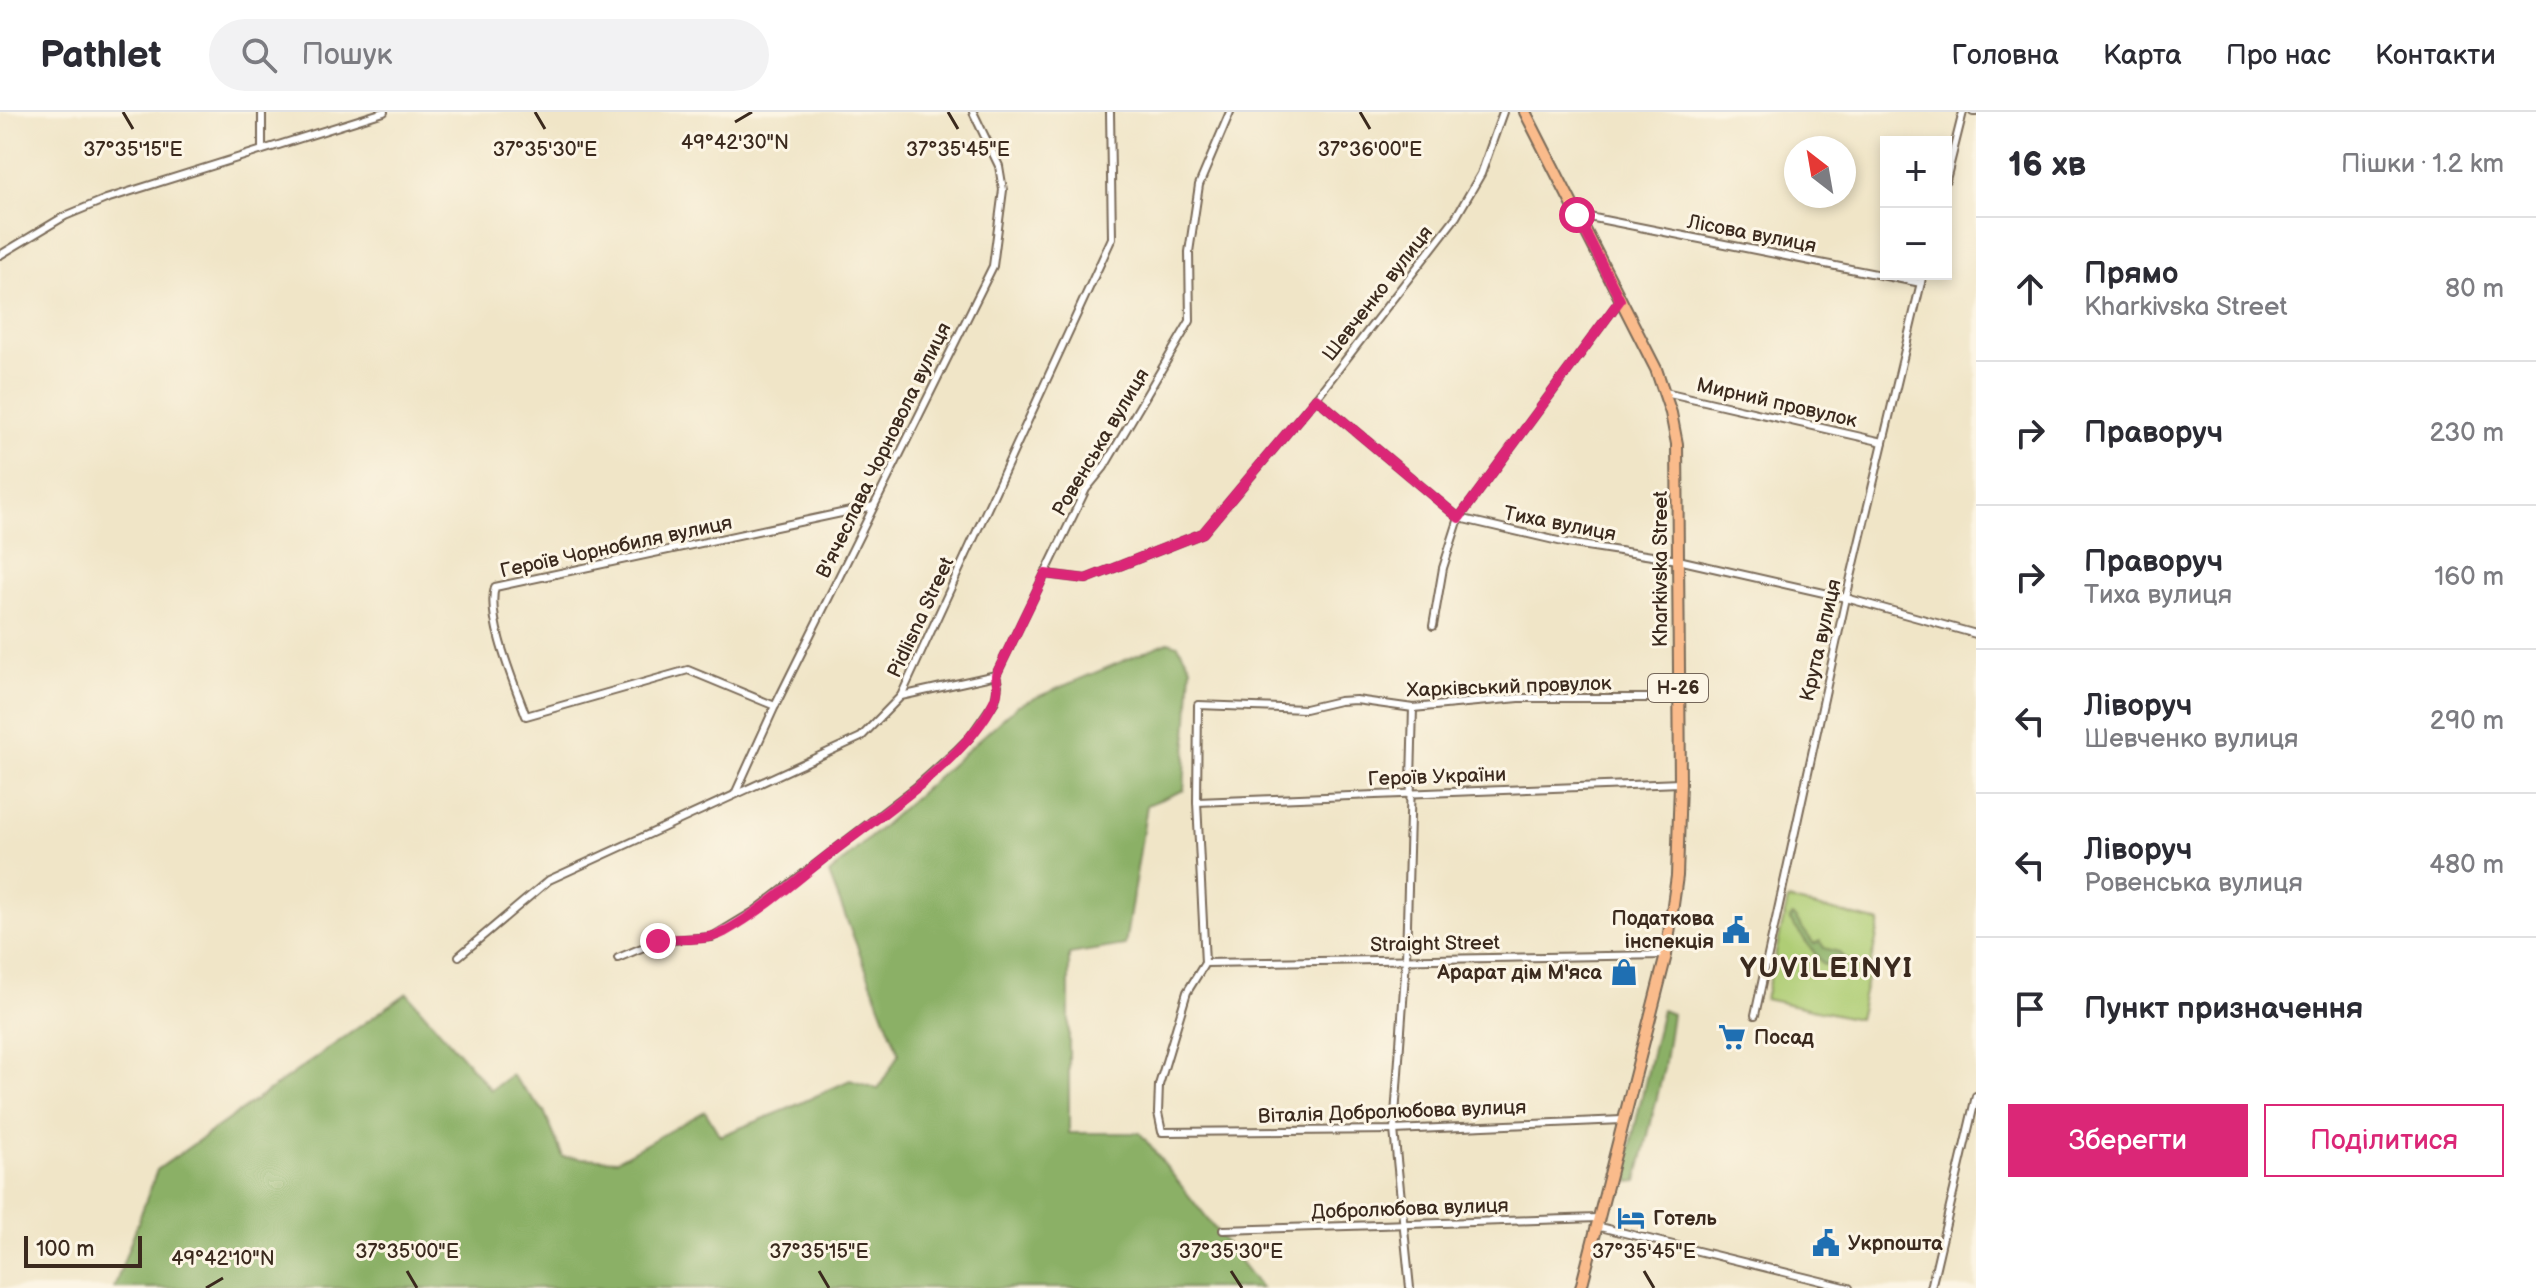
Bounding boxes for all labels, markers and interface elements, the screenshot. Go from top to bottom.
search box [209,19,769,91]
text: Pathlet [40,33,161,78]
icon: search [237,33,281,77]
text: Пошук [301,37,392,73]
text: Головна [1952,39,2059,72]
text: Карта [2103,39,2182,72]
text: Про нас [2226,39,2331,72]
text: Контакти [2375,39,2496,72]
text: 49°42'30"N [681,131,789,155]
north arrow [1784,136,1856,208]
map controls [1880,136,1952,280]
button: + [1880,136,1952,208]
text: 37°35'15"E [83,138,183,162]
text: 37°35'30"E [493,138,597,162]
text: 37°35'45"E [906,138,1010,162]
text: 37°36'00"E [1318,138,1422,162]
text: 16 хв [2008,144,2086,185]
text: Пішки · 1.2 km [2341,149,2504,180]
route start [1559,197,1595,233]
button: − [1880,208,1952,280]
street label: Лісова вулиця [1684,210,1818,258]
street label: Шевченко вулиця [1318,221,1438,366]
text: Прямо [2084,256,2178,292]
icon: ahead [2008,267,2052,311]
text: 80 m [2445,274,2504,305]
text: Kharkivska Street [2084,292,2287,323]
street label: В'ячеслава Чорновола вулиця [811,319,956,582]
street label: Ровенська вулиця [1047,364,1154,521]
street label: Мирний провулок [1694,373,1860,433]
icon: right [2008,411,2052,455]
text: Праворуч [2084,415,2223,451]
text: 230 m [2429,418,2504,449]
street label: Kharkivska Street [1649,491,1673,647]
street label: Тиха вулиця [1502,501,1618,547]
street label: Героїв Чорнобиля вулиця [498,511,734,583]
text: Праворуч [2084,544,2223,580]
street label: Pidlisna Street [883,553,959,682]
icon: right [2008,555,2052,599]
text: 160 m [2434,562,2504,593]
street label: Крута вулиця [1795,577,1847,704]
text: Тиха вулиця [2084,580,2232,611]
street label: Харківський провулок [1406,671,1612,703]
road number: Н-26 [1648,674,1708,702]
text: Ліворуч [2084,688,2192,724]
icon: left [2008,699,2052,743]
text: 290 m [2430,706,2504,737]
text: Шевченко вулиця [2084,724,2298,755]
street label: Героїв України [1367,763,1507,791]
text: Ліворуч [2084,832,2192,868]
icon: left [2008,843,2052,887]
text: 480 m [2429,850,2504,881]
text: Ровенська вулиця [2084,868,2303,899]
place label: Податкова інспекція [1612,907,1714,954]
public building icon: Податкова інспекція [1721,915,1751,945]
route end [640,923,676,959]
street label: Straight Street [1370,931,1500,957]
district label: YUVILEINYI [1740,952,1914,985]
shop icon: Арарат дім М'яса [1609,957,1639,987]
place label: Арарат дім М'яса [1436,961,1602,985]
icon: arrive [2008,987,2052,1031]
text: Пункт призначення [2084,991,2363,1027]
supermarket icon: Посад [1717,1022,1747,1052]
place label: Посад [1754,1026,1814,1050]
street label: Віталія Добролюбова вулиця [1257,1095,1527,1129]
button: Зберегти [2008,1104,2248,1177]
button: Поділитися [2264,1104,2504,1177]
street label: Добролюбова вулиця [1311,1194,1509,1224]
hotel icon: Готель [1616,1203,1646,1233]
place label: Готель [1653,1207,1718,1231]
public building icon: Укрпошта [1811,1228,1841,1258]
scale bar [24,1232,142,1268]
place label: Укрпошта [1848,1232,1943,1256]
text: 100 m [36,1236,95,1263]
text: 37°35'00"E [355,1240,459,1264]
text: 37°35'15"E [769,1240,869,1264]
text: 37°35'30"E [1179,1240,1283,1264]
text: 37°35'45"E [1592,1240,1696,1264]
text: 49°42'10"N [171,1247,275,1271]

